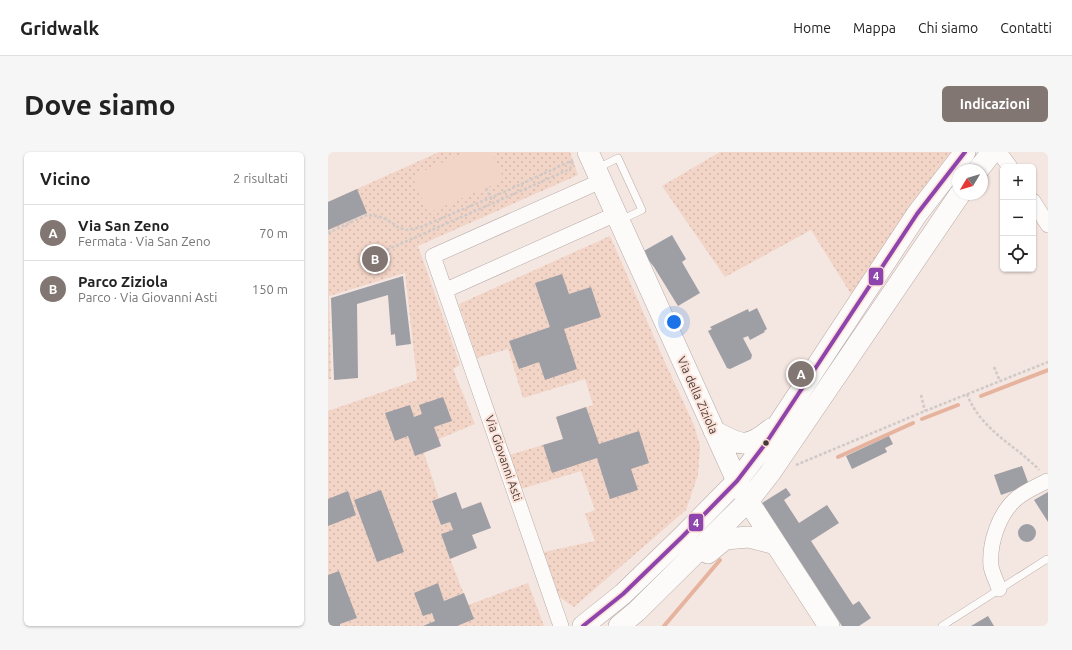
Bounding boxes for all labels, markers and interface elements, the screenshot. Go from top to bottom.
text: Gridwalk [20,17,99,39]
text: Home [793,20,831,36]
text: Mappa [853,20,896,36]
text: Chi siamo [918,20,978,36]
text: Contatti [1000,20,1052,36]
button: Indicazioni [942,86,1048,122]
text: Dove siamo [24,89,176,120]
north arrow [952,164,988,200]
map controls [1000,164,1036,272]
button: + [1000,164,1036,200]
text: Vicino [40,169,90,188]
text: 2 risultati [233,171,288,185]
button: − [1000,200,1036,236]
text: Via San Zeno [78,217,169,234]
text: A [48,226,58,240]
text: 70 m [259,226,288,240]
text: Fermata · Via San Zeno [78,234,211,248]
button: locate [1000,236,1036,272]
pin: B [362,244,388,274]
line badge: 4 [868,267,884,286]
text: 4 [873,270,879,282]
text: Parco Ziziola [78,273,168,290]
text: B [49,282,57,296]
text: 150 m [252,282,288,296]
text: Parco · Via Giovanni Asti [78,290,217,304]
your location [664,312,684,332]
street label: Via della Ziziola [675,354,721,436]
pin: A [788,359,814,389]
street label: Via Giovanni Asti [483,413,525,503]
unlabelled marker [761,438,771,448]
line badge: 4 [688,513,704,532]
text: 4 [693,517,699,529]

